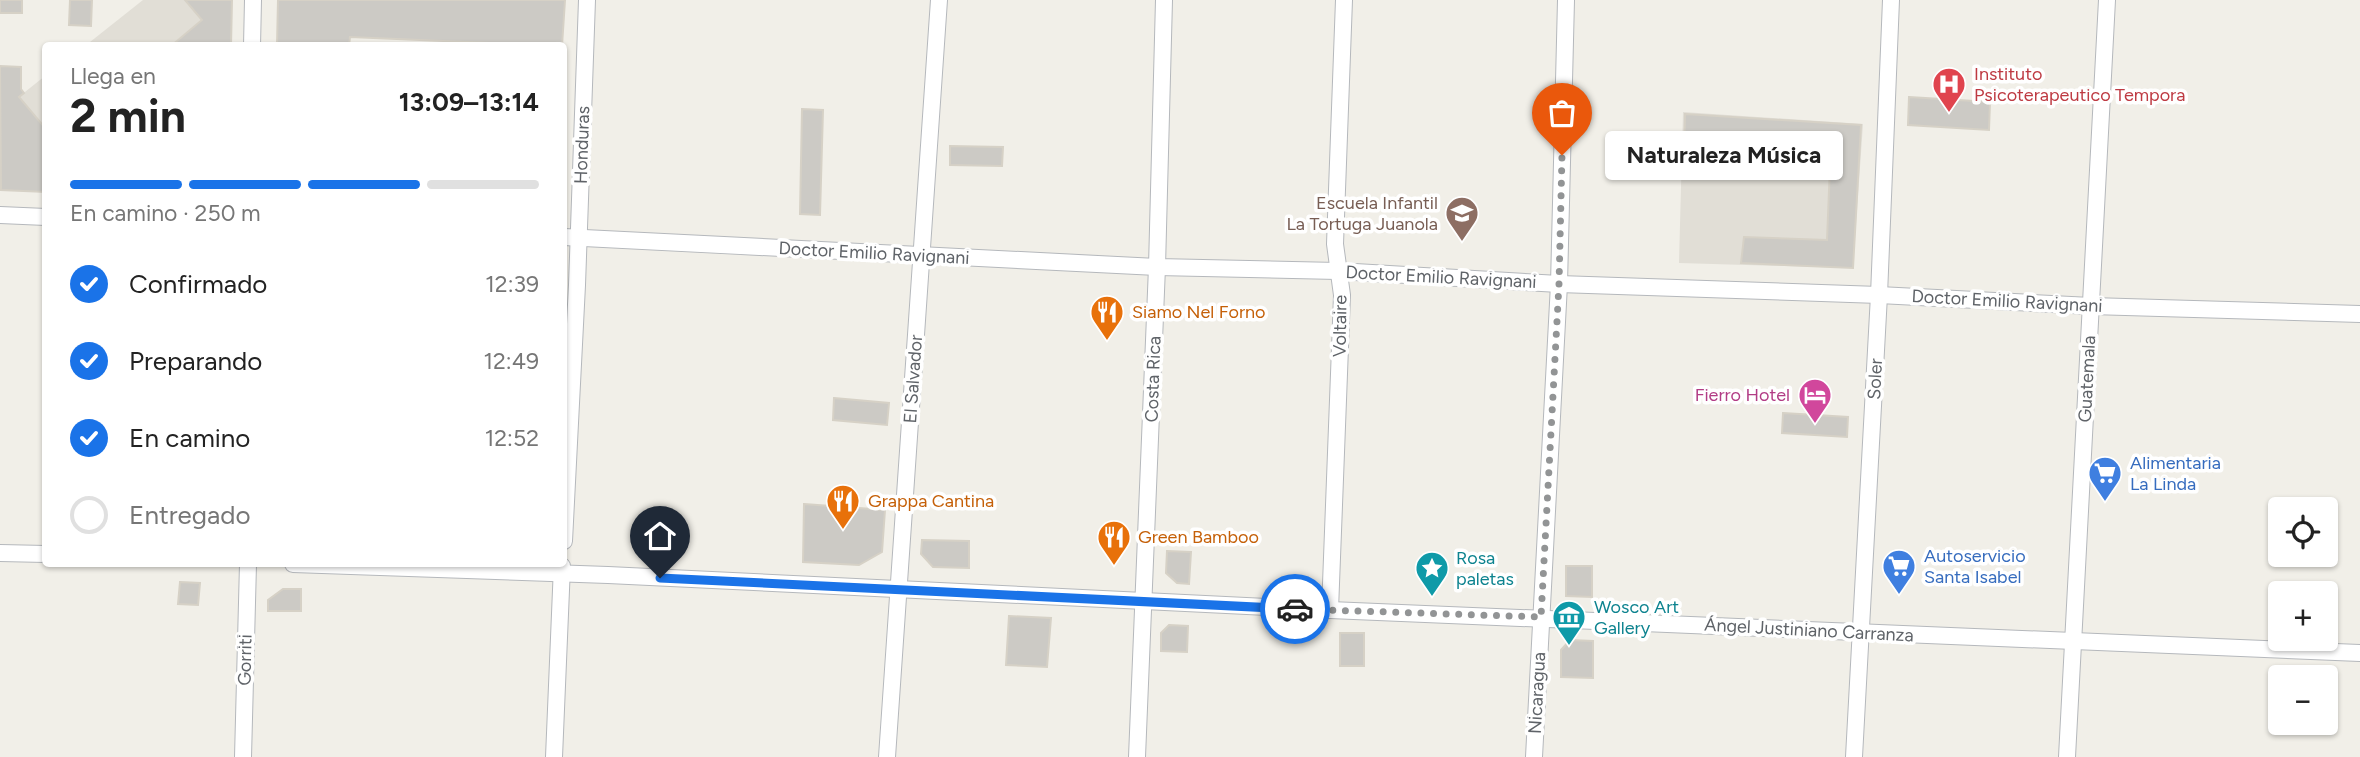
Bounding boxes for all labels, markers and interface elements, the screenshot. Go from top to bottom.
text: Llega en [70,62,156,90]
place label: Instituto Psicoterapeutico Tempora [1974,63,2185,106]
hospital icon: Instituto Psicoterapeutico Tempora [1930,65,1968,114]
pin [1532,83,1592,155]
text: 13:09–13:14 [399,86,539,118]
text: 2 min [70,88,186,144]
icon: bag [1543,94,1581,132]
street label: Honduras [570,106,594,184]
callout: Naturaleza Música [1604,130,1842,180]
text: Naturaleza Música [1627,141,1821,169]
place label: Escuela Infantil La Tortuga Juanola [1287,192,1438,235]
school or university icon: Escuela Infantil La Tortuga Juanola [1443,194,1481,243]
text: En camino · 250 m [70,199,261,227]
street label: Doctor Emilio Ravignani [778,237,970,269]
street label: Doctor Emilio Ravignani [1345,261,1537,293]
icon: check [70,265,108,303]
text: Confirmado [129,268,267,300]
text: 12:39 [485,270,539,298]
street label: Doctor Emilio Ravignani [1911,285,2103,317]
restaurant icon: Siamo Nel Forno [1088,293,1126,342]
street label: Voltaire [1328,295,1352,357]
place label: Siamo Nel Forno [1132,301,1265,323]
street label: El Salvador [899,334,927,424]
street label: Costa Rica [1140,335,1166,423]
street label: Guatemala [2074,335,2100,423]
icon: check [70,342,108,380]
text: Preparando [129,345,262,377]
text: 12:49 [484,347,539,375]
street label: Soler [1863,358,1887,400]
hotel icon: Fierro Hotel [1796,376,1834,425]
place label: Fierro Hotel [1695,384,1790,406]
icon: check [70,419,108,457]
text: En camino [129,422,250,454]
text: 12:52 [485,424,539,452]
place label: Alimentaria La Linda [2130,452,2221,495]
supermarket icon: Alimentaria La Linda [2086,454,2124,503]
restaurant icon: Grappa Cantina [824,482,862,531]
place label: Grappa Cantina [868,490,994,512]
map controls [2268,497,2338,735]
button: locate [2268,497,2338,567]
text: Entregado [129,499,251,531]
pin [630,506,690,578]
icon: home [641,517,679,555]
restaurant icon: Green Bamboo [1095,518,1133,567]
place label: Green Bamboo [1138,526,1259,548]
place label: Autoservicio Santa Isabel [1924,545,2026,588]
place label: Rosa paletas [1456,547,1514,590]
supermarket icon: Autoservicio Santa Isabel [1880,547,1918,596]
place icon: Rosa paletas [1413,549,1451,598]
courier [1260,574,1330,644]
button: + [2268,581,2338,651]
icon: car [1276,590,1314,628]
place label: Wosco Art Gallery [1594,596,1679,639]
museum icon: Wosco Art Gallery [1550,598,1588,647]
street label: Ángel Justiniano Carranza [1704,614,1914,646]
street label: Gorriti [234,634,256,686]
street label: Nicaragua [1524,651,1550,735]
button: − [2268,665,2338,735]

